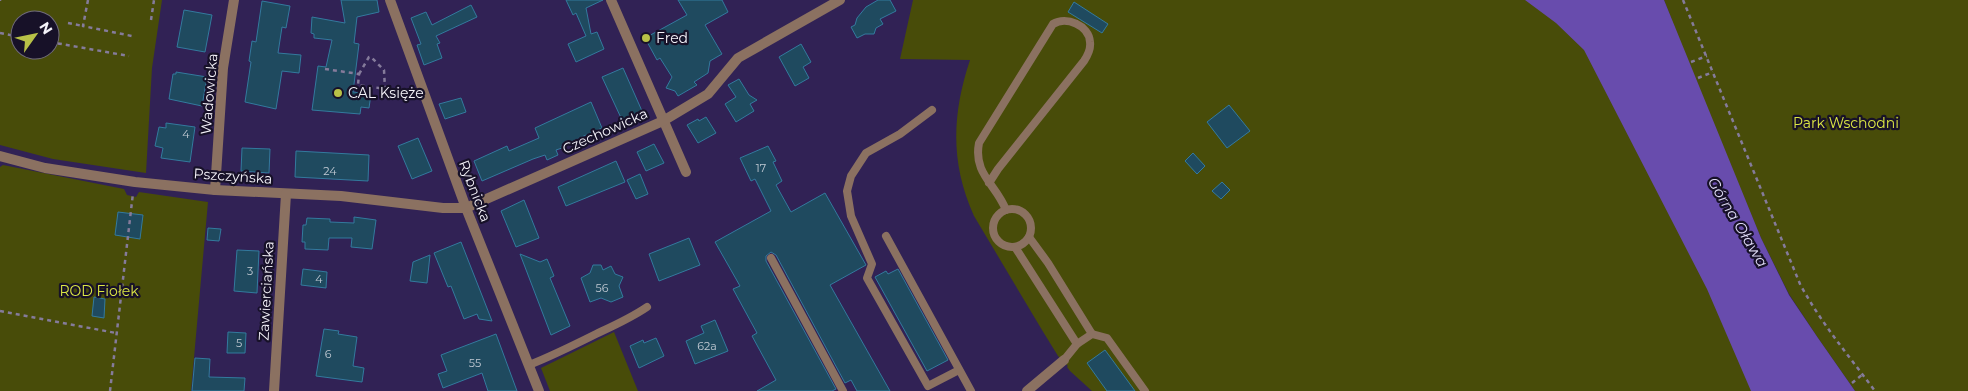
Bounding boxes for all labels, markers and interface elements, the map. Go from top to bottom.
north arrow [10,10,60,60]
text: N [35,18,57,38]
place label: Fred [656,29,688,47]
marker: Fred [640,32,652,44]
street label: Wadowicka [196,53,222,135]
place label: CAL Księże [348,84,424,102]
marker: CAL Księże [332,87,344,99]
street label: Czechowicka [560,104,650,158]
park label: Park Wschodni [1793,114,1899,132]
house number: 4 [182,127,190,141]
street label: Rybnicka [455,158,495,224]
house number: 17 [756,161,766,175]
street label: Pszczyńska [193,164,273,188]
house number: 24 [323,164,337,178]
water label: Górna Oława [1704,174,1772,270]
street label: Zawierciańska [254,241,278,341]
house number: 3 [247,264,253,278]
house number: 4 [315,272,323,286]
house number: 56 [596,281,609,295]
park label: ROD Fiołek [59,282,139,300]
house number: 5 [236,336,242,350]
house number: 62a [697,339,717,353]
house number: 6 [325,347,332,361]
house number: 55 [469,356,481,370]

